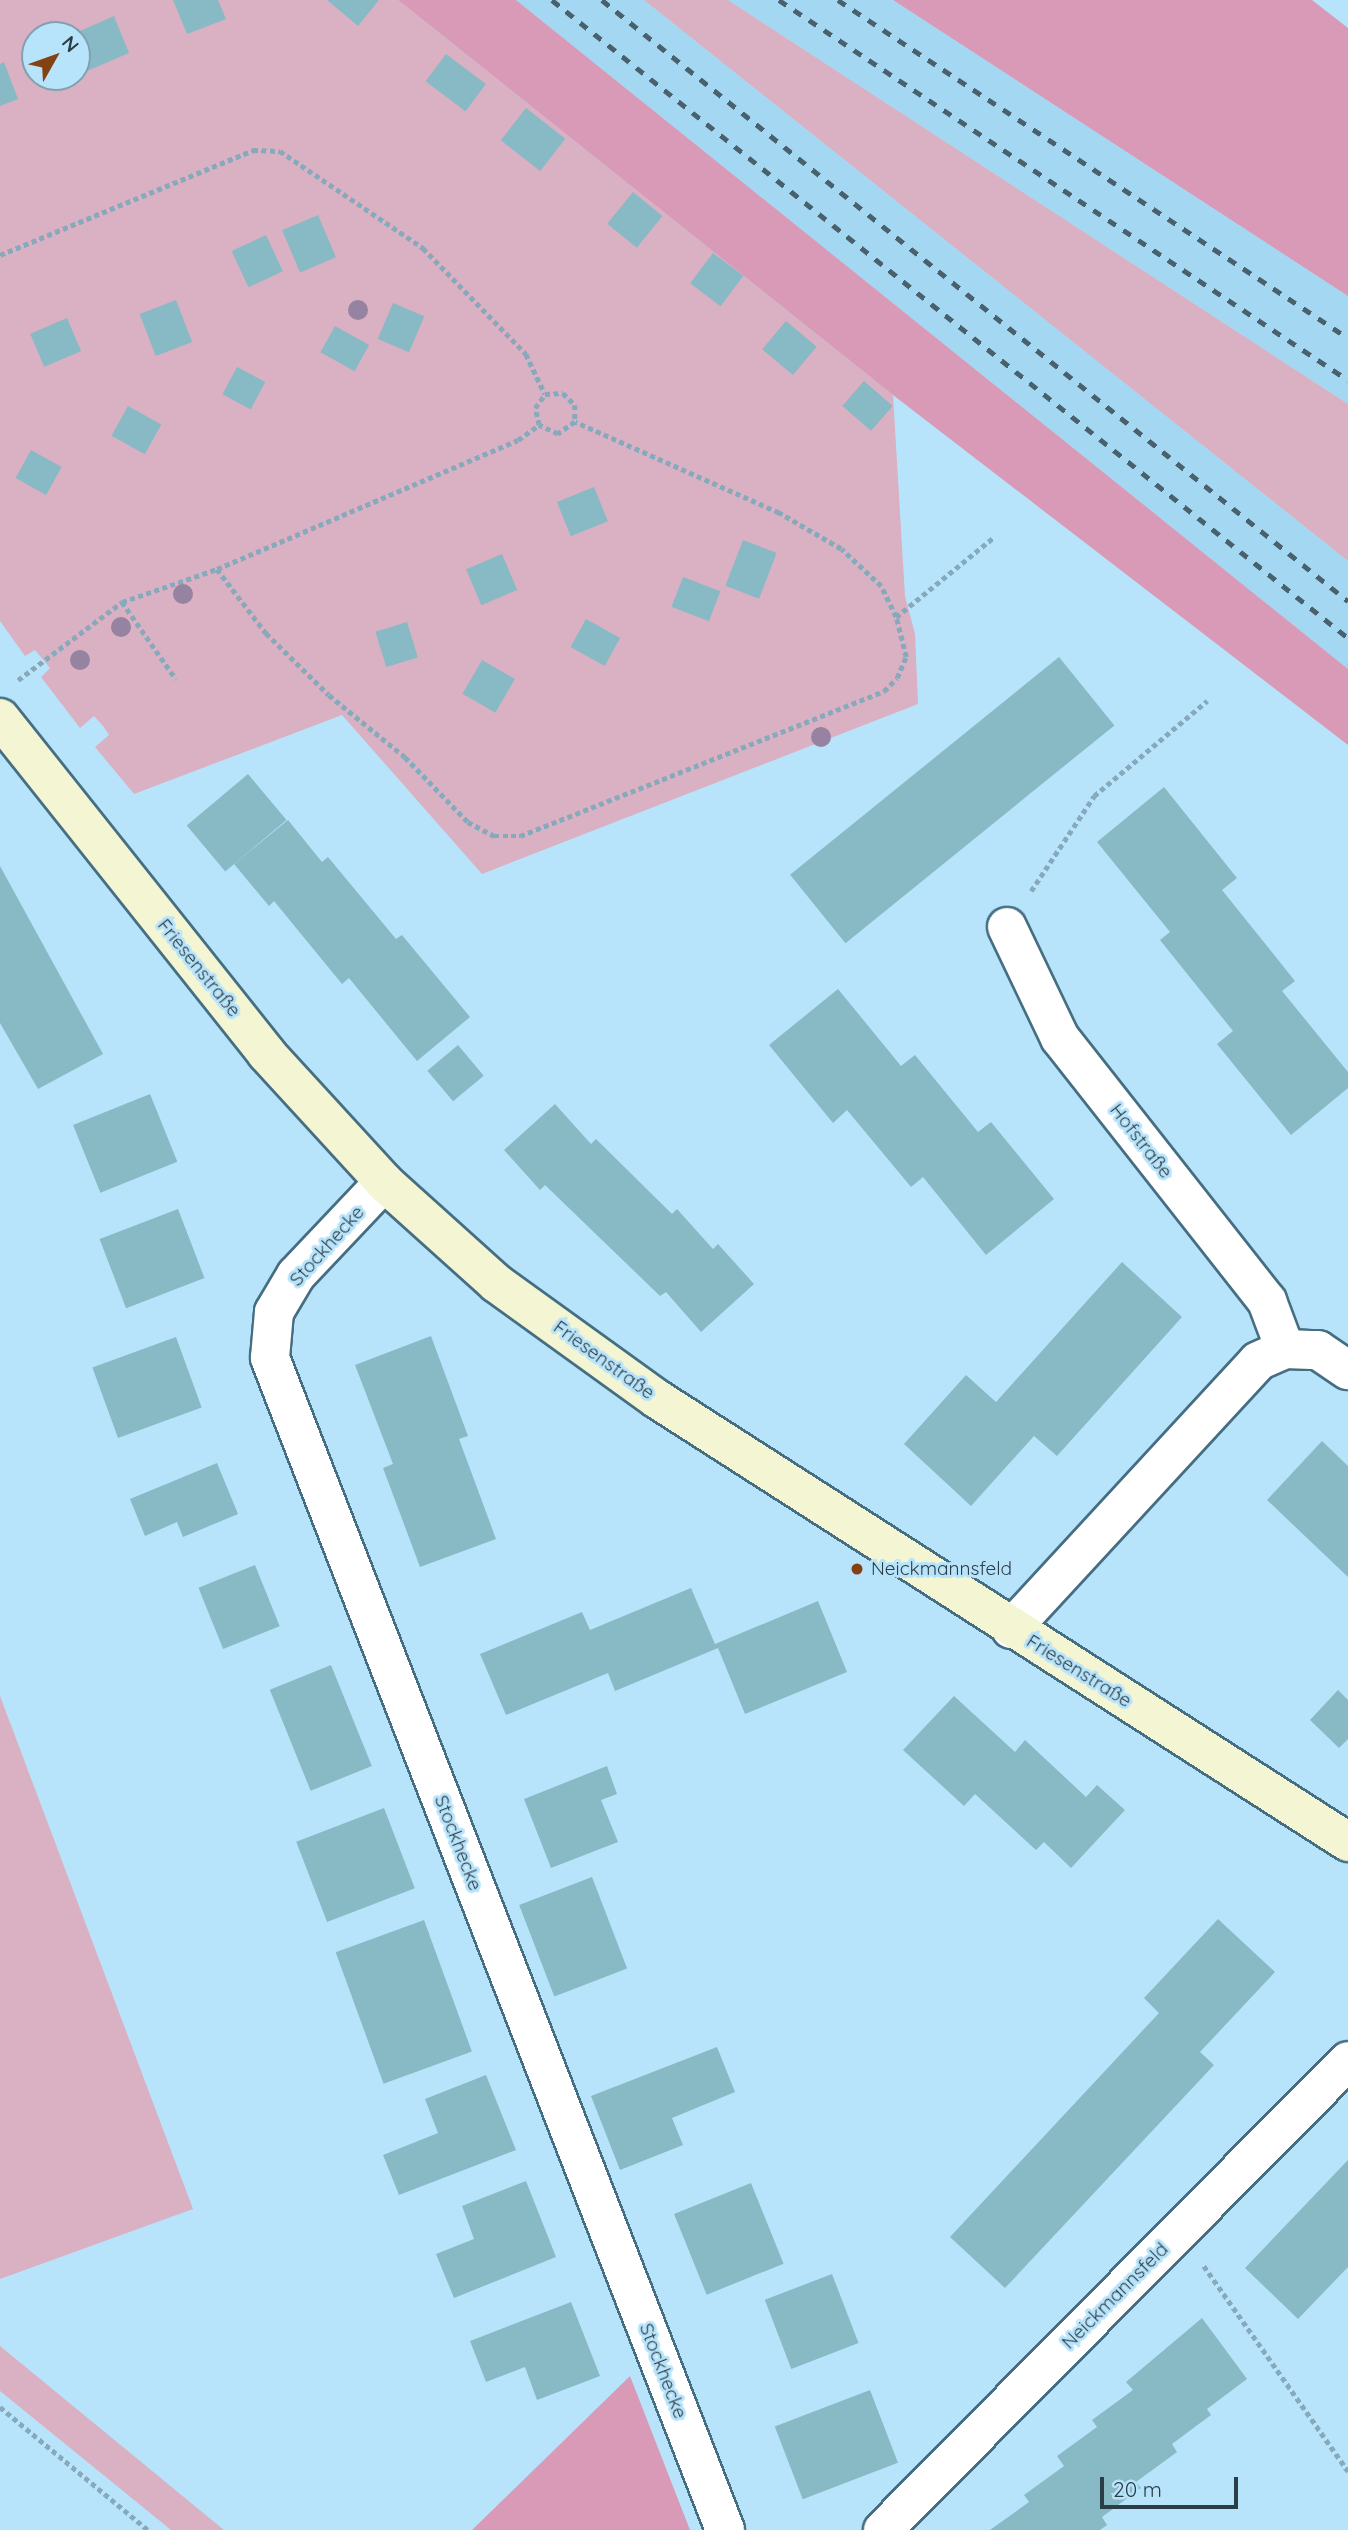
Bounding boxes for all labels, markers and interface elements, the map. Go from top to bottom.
north arrow [21,21,91,91]
text: N [57,31,84,57]
street label: Friesenstraße [153,914,245,1022]
street label: Hofstraße [1105,1099,1177,1183]
street label: Stockhecke [285,1201,369,1291]
street label: Friesenstraße [549,1316,659,1404]
place label: Neickmannsfeld [871,1558,1012,1580]
marker: Neickmannsfeld [849,1561,865,1577]
street label: Friesenstraße [1022,1630,1136,1712]
street label: Stockhecke [429,1792,487,1894]
street label: Neickmannsfeld [1057,2238,1173,2354]
street label: Stockhecke [634,2320,692,2422]
scale bar [1103,2464,1241,2508]
text: 20 m [1113,2476,1162,2502]

